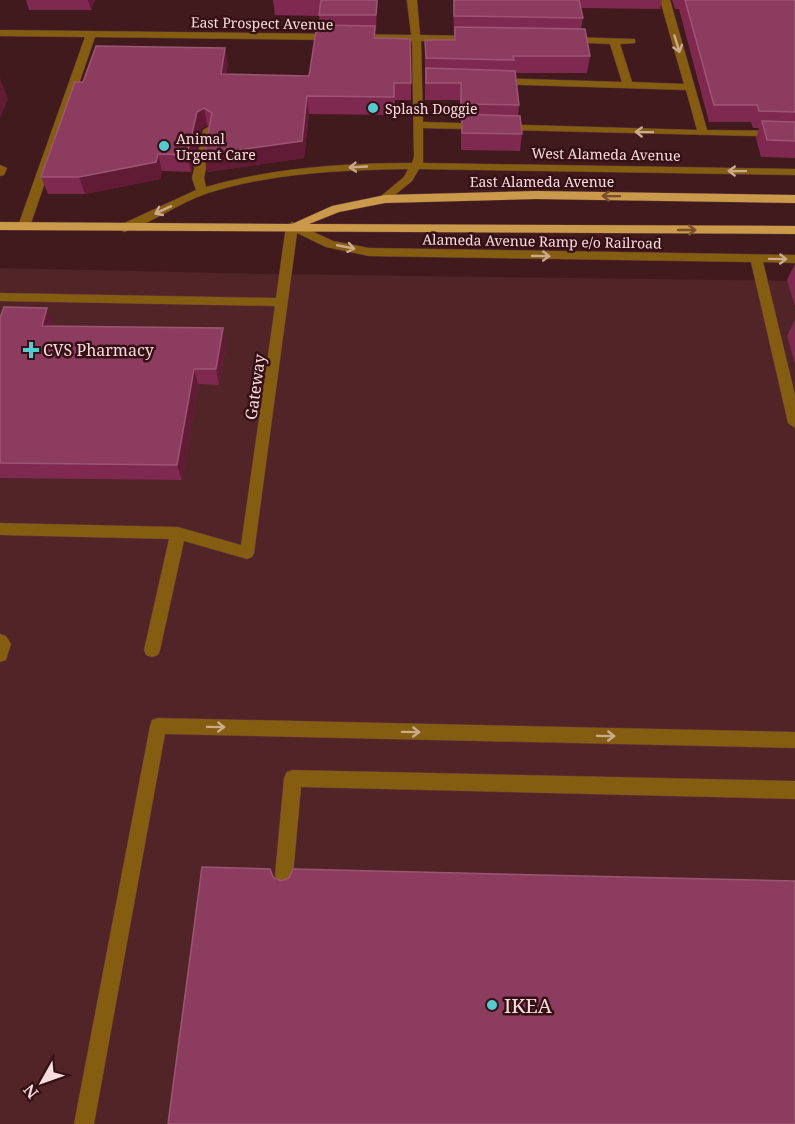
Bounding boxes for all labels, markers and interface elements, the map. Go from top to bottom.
street label: East Prospect Avenue [191,12,333,34]
one-way arrow [672,34,683,53]
place label: Splash Doggie [385,99,478,118]
marker: Splash Doggie [366,101,380,115]
one-way arrow [635,126,655,137]
place label: Animal Urgent Care [176,129,256,164]
marker: Animal Urgent Care [157,139,171,153]
street label: West Alameda Avenue [531,143,681,165]
one-way arrow [348,161,368,172]
one-way arrow [727,165,747,177]
street label: East Alameda Avenue [470,172,614,191]
one-way arrow [601,190,621,202]
one-way arrow [154,204,172,216]
one-way arrow [676,224,696,236]
street label: Alameda Avenue Ramp e/o Railroad [422,229,662,253]
one-way arrow [337,242,356,254]
one-way arrow [531,250,551,262]
one-way arrow [767,253,787,265]
place label: CVS Pharmacy [43,339,155,361]
marker: CVS Pharmacy [24,343,38,357]
street label: Gateway [240,352,271,421]
one-way arrow [206,721,226,733]
one-way arrow [401,726,421,737]
one-way arrow [595,730,615,742]
place label: IKEA [504,992,553,1019]
marker: IKEA [485,998,499,1012]
north arrow [12,1052,72,1112]
text: N [18,1079,43,1104]

